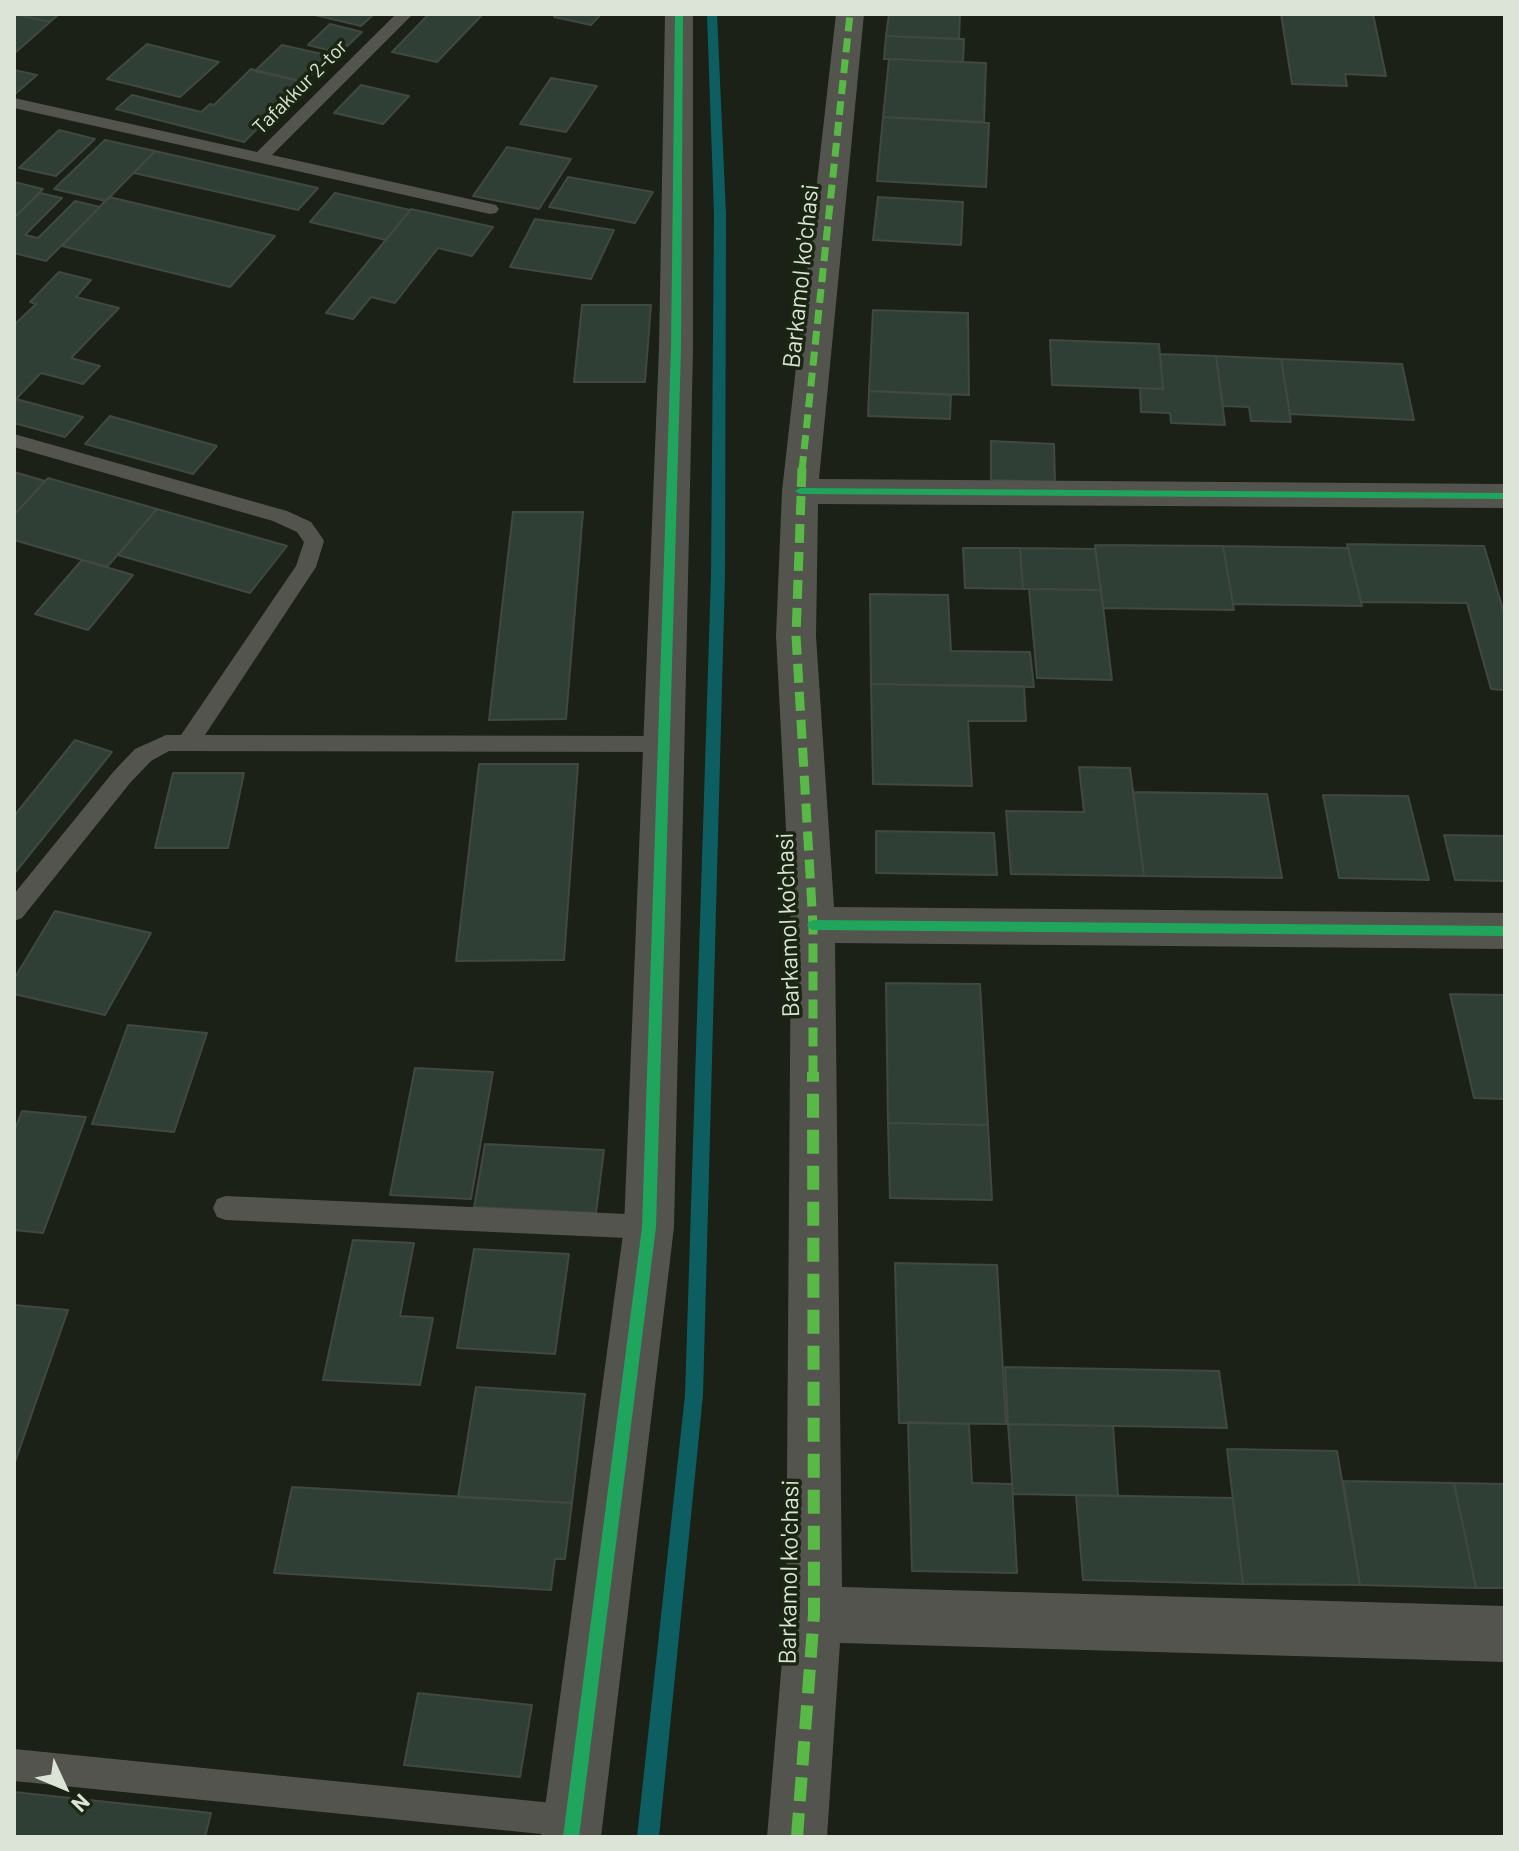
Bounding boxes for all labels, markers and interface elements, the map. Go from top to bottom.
street label: Tafakkur 2-tor [248,35,352,139]
street label: Barkamol ko'chasi [777,183,825,369]
street label: Barkamol ko'chasi [770,832,806,1018]
street label: Barkamol ko'chasi [773,1479,805,1665]
north arrow [24,1747,104,1827]
text: N [67,1789,96,1818]

